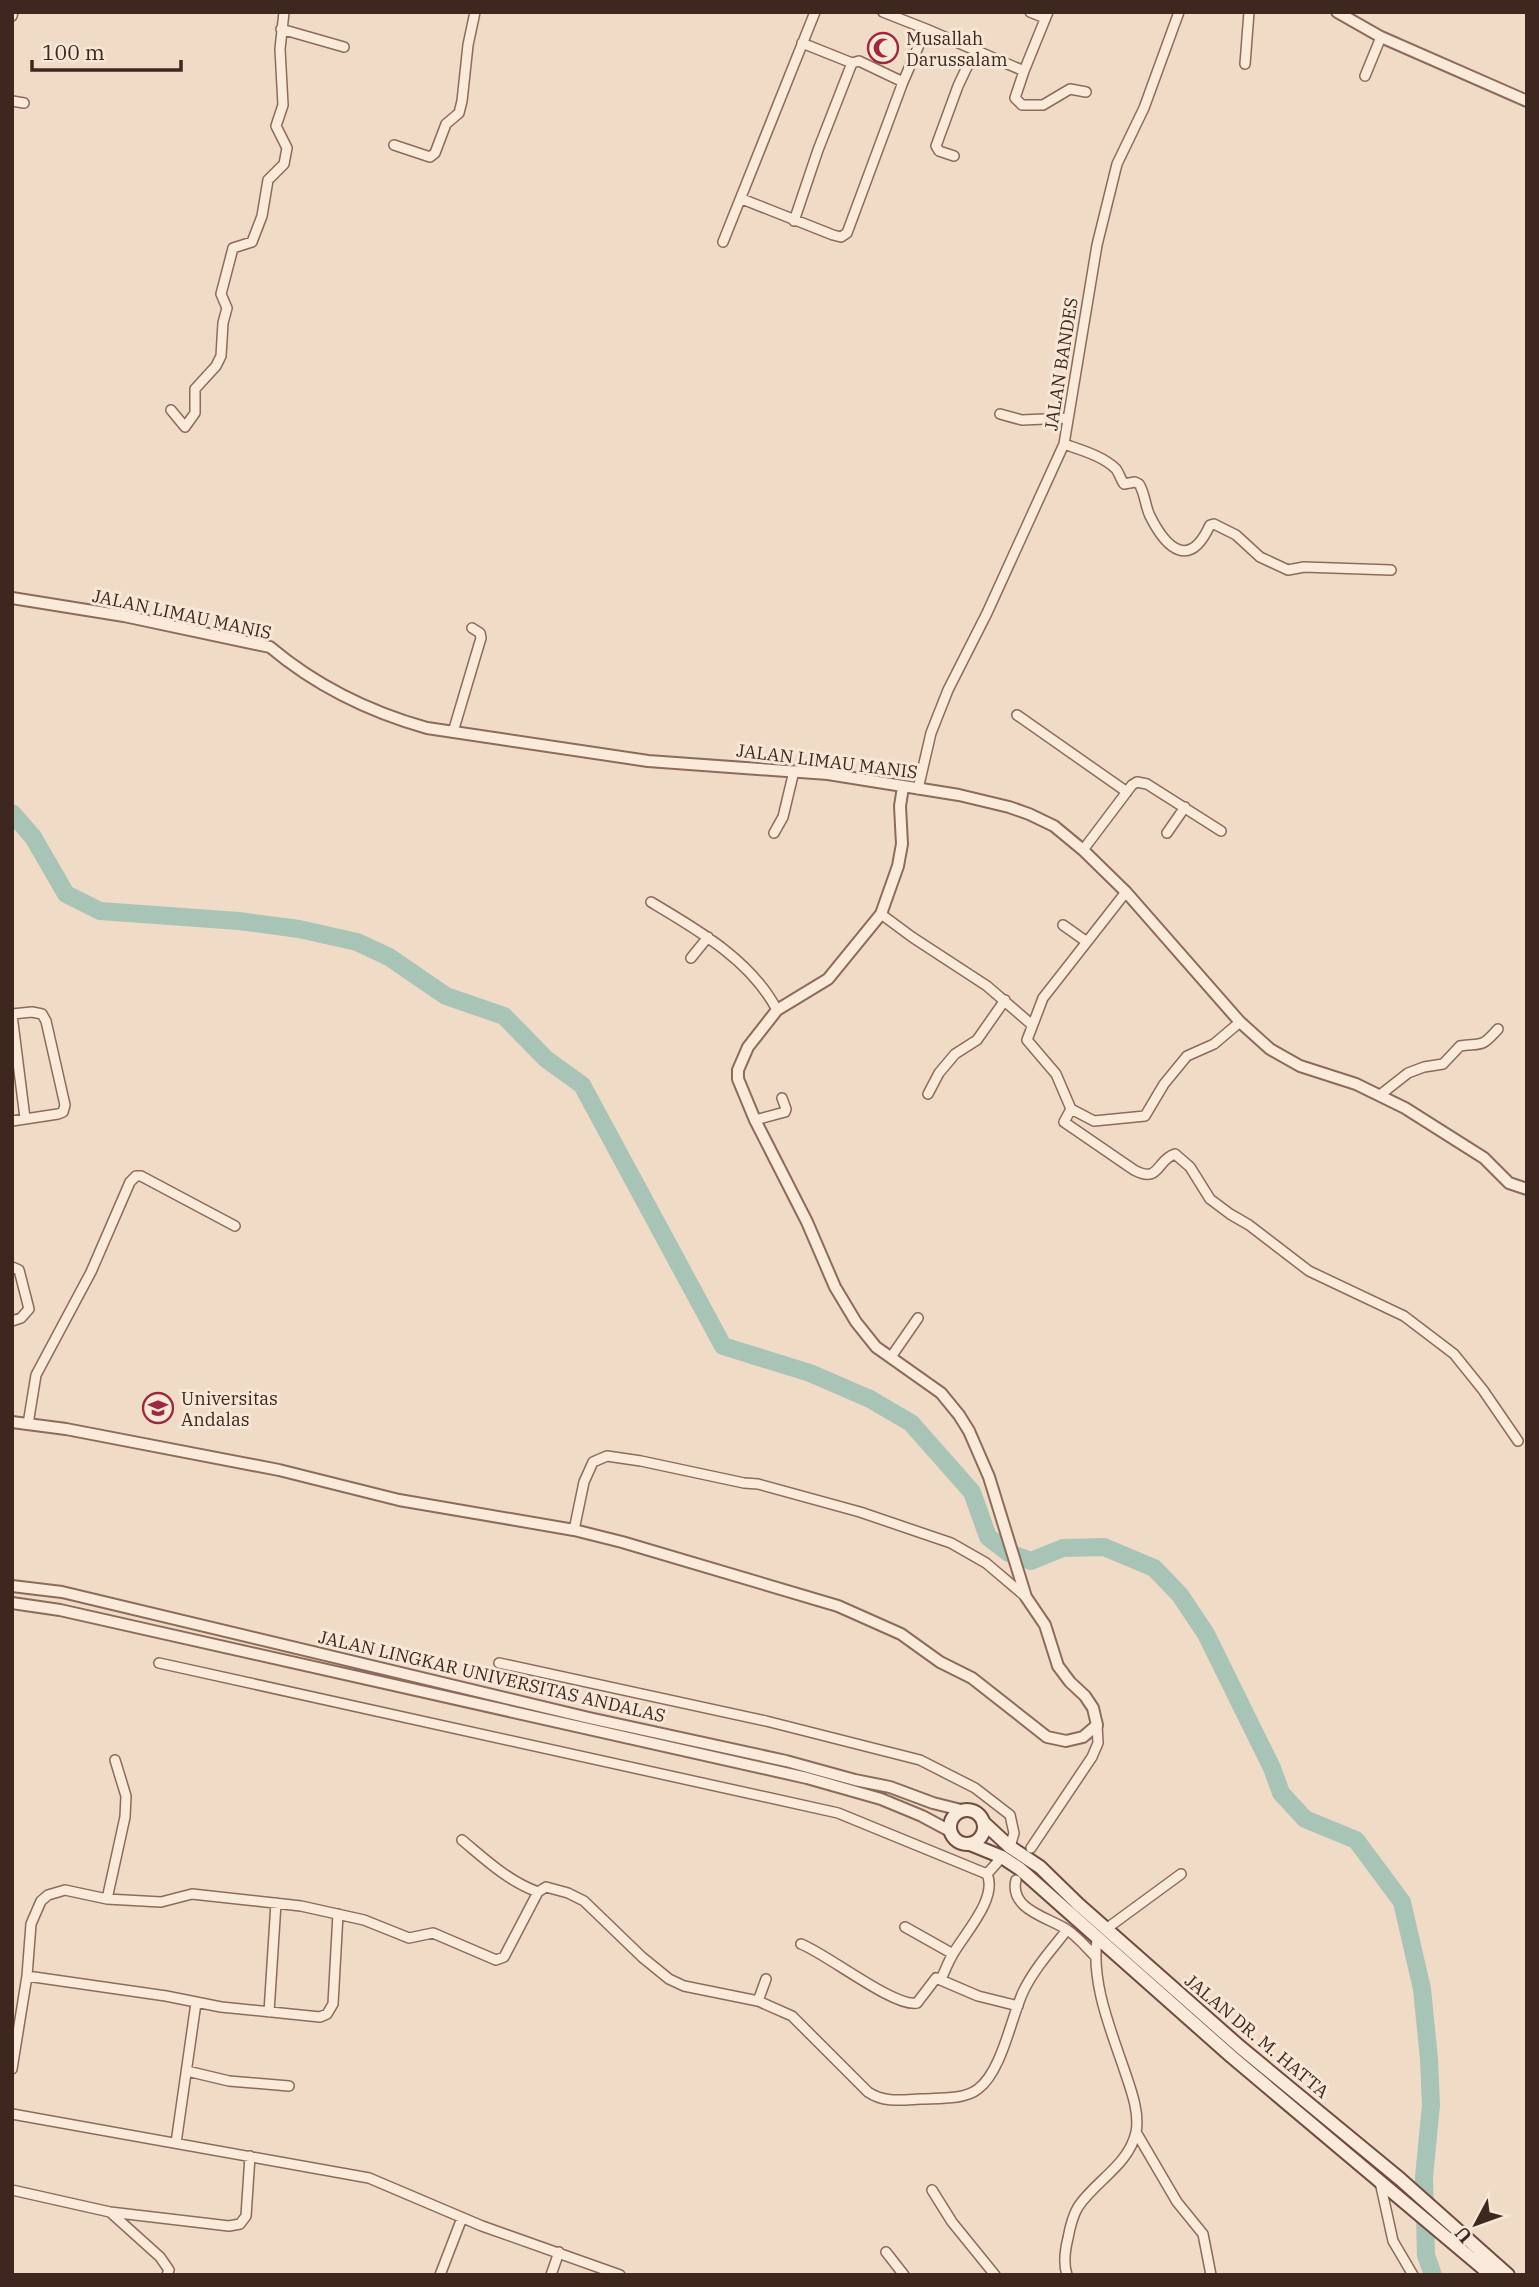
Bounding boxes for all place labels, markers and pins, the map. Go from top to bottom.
place label: Musallah Darussalam [906,27,1008,71]
mosque icon: Musallah Darussalam [866,31,900,65]
place label: Universitas Andalas [181,1387,278,1431]
school or university icon: Universitas Andalas [141,1391,175,1425]

